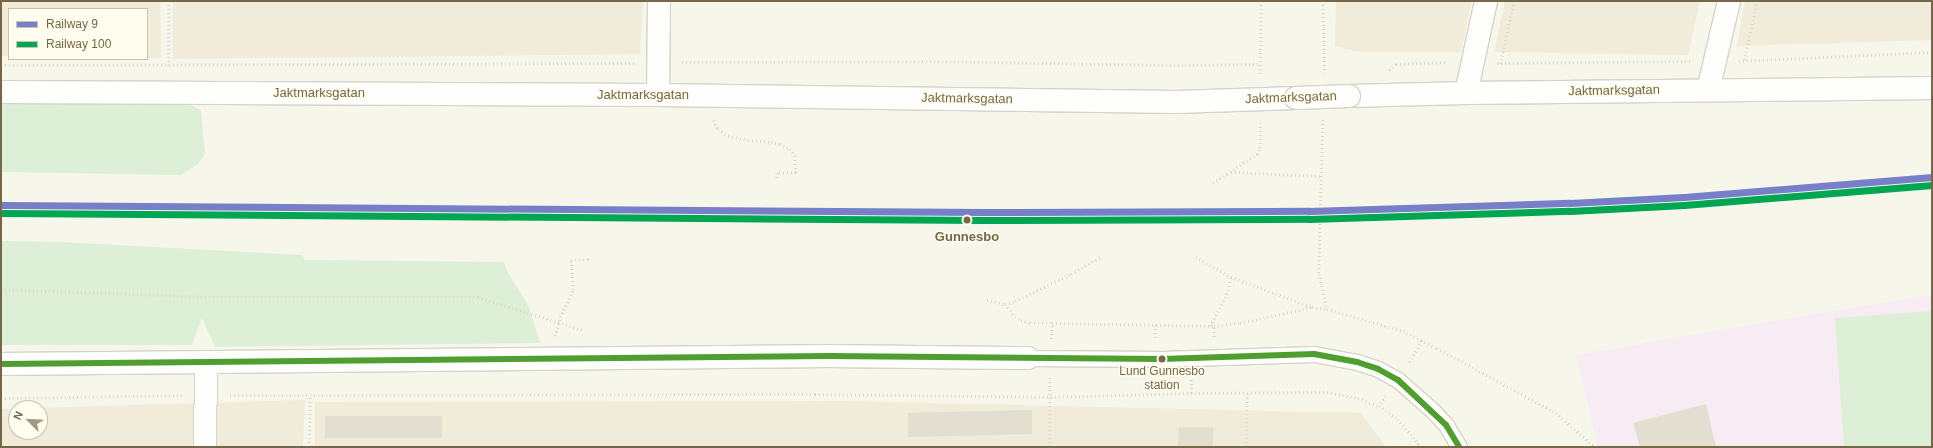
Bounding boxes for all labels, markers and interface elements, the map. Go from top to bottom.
legend [8,8,148,60]
text: Railway 9 [46,17,98,31]
text: Railway 100 [46,37,111,51]
street label: Jaktmarksgatan [1568,82,1660,100]
street label: Jaktmarksgatan [273,85,365,101]
street label: Jaktmarksgatan [597,87,689,103]
street label: Jaktmarksgatan [1245,89,1337,107]
street label: Jaktmarksgatan [921,90,1013,108]
marker: Gunnesbo [960,213,974,227]
place label: Gunnesbo [935,229,999,245]
marker: Lund Gunnesbo station [1157,354,1167,364]
place label: Lund Gunnesbo station [1119,365,1205,393]
north arrow [8,400,48,440]
text: N [11,409,25,422]

